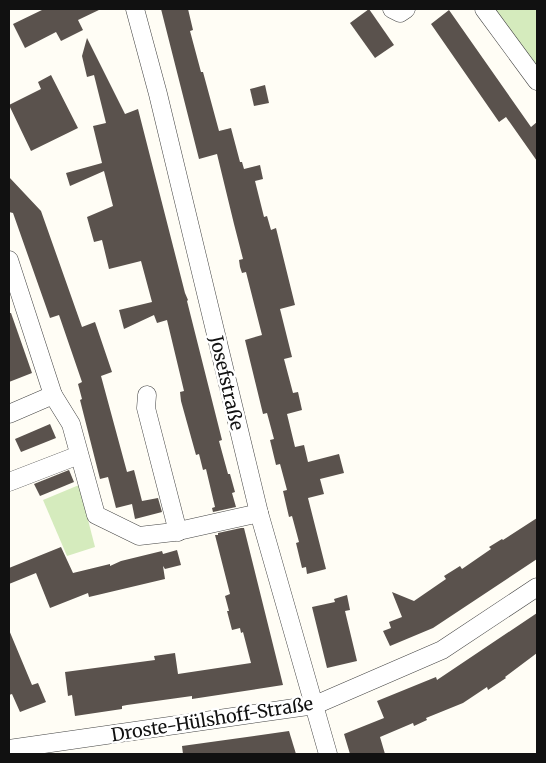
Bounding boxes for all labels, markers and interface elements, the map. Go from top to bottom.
street label: Josefstraße [205,332,249,433]
street label: Droste-Hülshoff-Straße [109,692,315,746]

